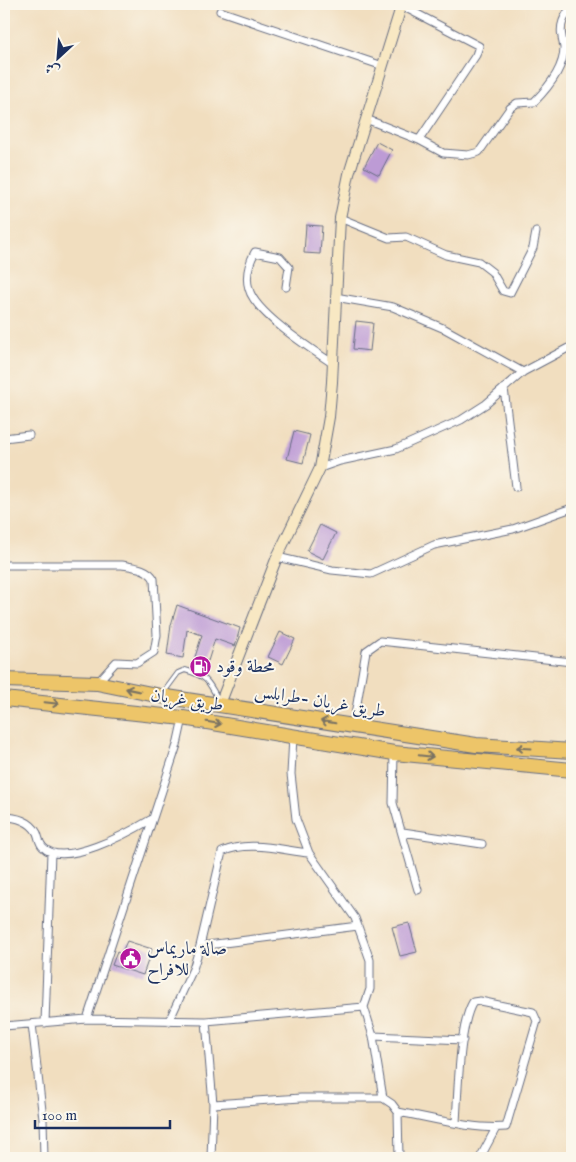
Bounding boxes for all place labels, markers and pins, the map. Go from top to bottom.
fuel station icon: محطة وقود [188,655,212,679]
place label: محطة وقود [216,656,274,679]
place label: صالة ماريماس للافراح [147,938,227,985]
public building icon: صالة ماريماس للافراح [119,947,143,971]

